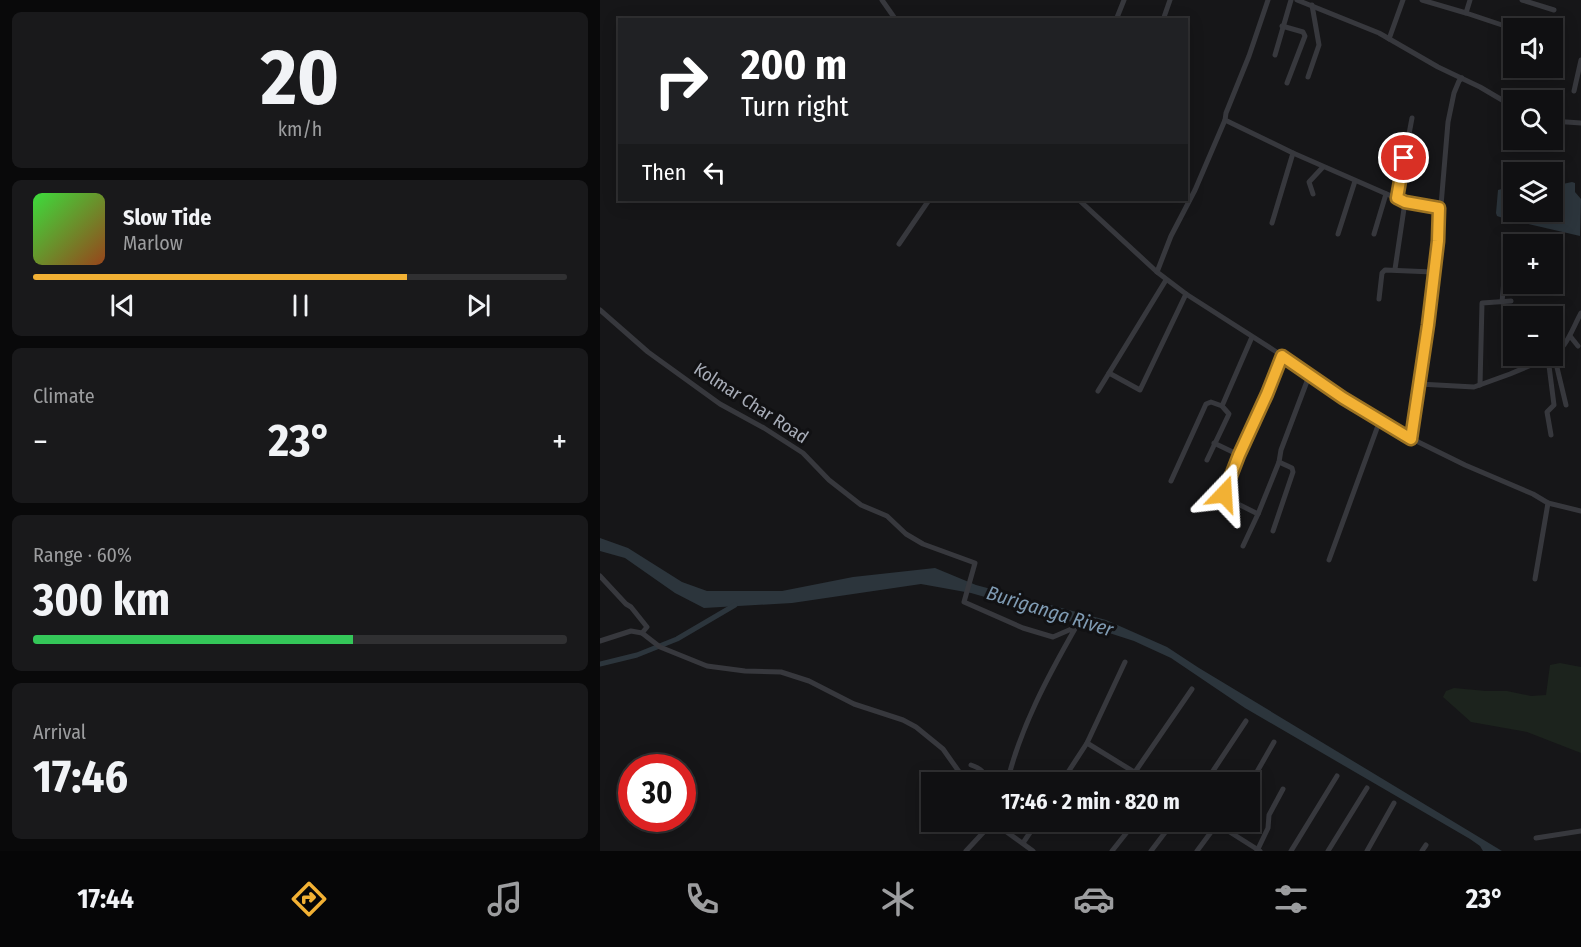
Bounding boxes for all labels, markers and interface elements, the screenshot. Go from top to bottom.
map controls [1503,18,1563,366]
button: sound [1503,18,1563,78]
text: 20 [261,31,339,125]
text: 200 m [741,40,847,90]
icon: right [642,42,720,120]
button: search [1503,90,1563,150]
text: Turn right [741,91,849,123]
text: km/h [278,117,322,141]
pin [1378,132,1429,183]
icon: arrive [1387,141,1420,174]
icon: left [698,156,731,189]
text: Then [642,159,686,186]
button: layers [1503,162,1563,222]
text: Slow Tide [123,204,211,231]
text: Marlow [123,231,183,255]
button: + [1503,234,1563,294]
icon: previous [106,289,139,322]
icon: pause [284,289,317,322]
icon: next [462,289,495,322]
button: − [1503,306,1563,366]
street label: Kolmar Char Road [690,358,812,448]
text: Climate [33,384,95,408]
text: 23° [268,414,332,468]
text: − [33,422,48,462]
text: + [552,422,567,462]
position arrow [1192,462,1256,526]
text: Range · 60% [33,543,132,567]
text: 300 km [33,573,170,627]
water label: Buriganga River [984,580,1117,642]
text: Arrival [33,720,86,744]
text: 17:46 [33,750,128,804]
speed limit sign: 30 [618,754,696,832]
text: 17:46 · 2 min · 820 m [1001,788,1180,815]
icon: directions [288,878,330,920]
icon: music [484,878,526,920]
icon: phone [681,878,723,920]
icon: climate [877,878,919,920]
icon: car [1073,878,1115,920]
icon: filters [1270,878,1312,920]
text: 17:44 [77,883,134,915]
text: 23° [1466,883,1504,915]

